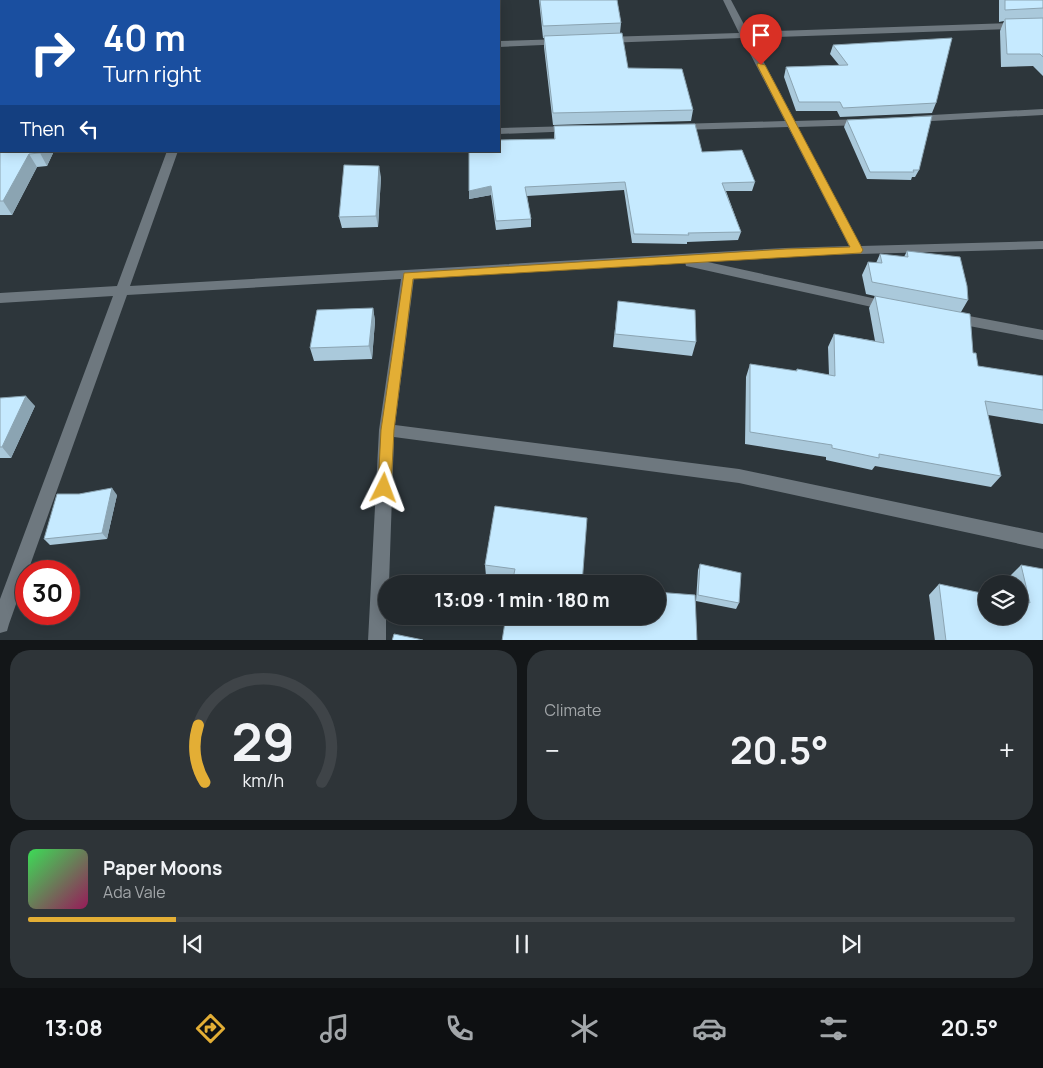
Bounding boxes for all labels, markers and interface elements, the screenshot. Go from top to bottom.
text: 40 m [103,14,186,62]
pin [740,14,782,65]
icon: right [20,20,85,85]
icon: arrive [747,21,775,49]
text: Turn right [103,59,201,89]
icon: left [75,115,103,143]
text: Then [20,116,65,142]
position arrow [357,461,409,513]
speed limit sign: 30 [15,560,80,625]
map controls [978,575,1028,625]
button: layers [978,575,1028,625]
text: 13:09 · 1 min · 180 m [434,587,610,613]
text: Climate [545,699,601,721]
text: 29 [232,706,295,777]
text: 20.5° [730,723,829,775]
text: − [545,731,560,769]
text: + [999,731,1015,769]
text: km/h [242,768,284,792]
text: Paper Moons [103,855,222,881]
text: Ada Vale [103,881,166,903]
icon: previous [179,930,207,958]
icon: pause [508,930,536,958]
icon: next [837,930,865,958]
icon: directions [193,1011,228,1046]
icon: music [317,1011,352,1046]
icon: phone [442,1011,477,1046]
icon: climate [567,1011,602,1046]
icon: car [692,1011,727,1046]
icon: filters [816,1011,851,1046]
text: 13:08 [45,1013,103,1043]
text: 20.5° [941,1013,998,1043]

